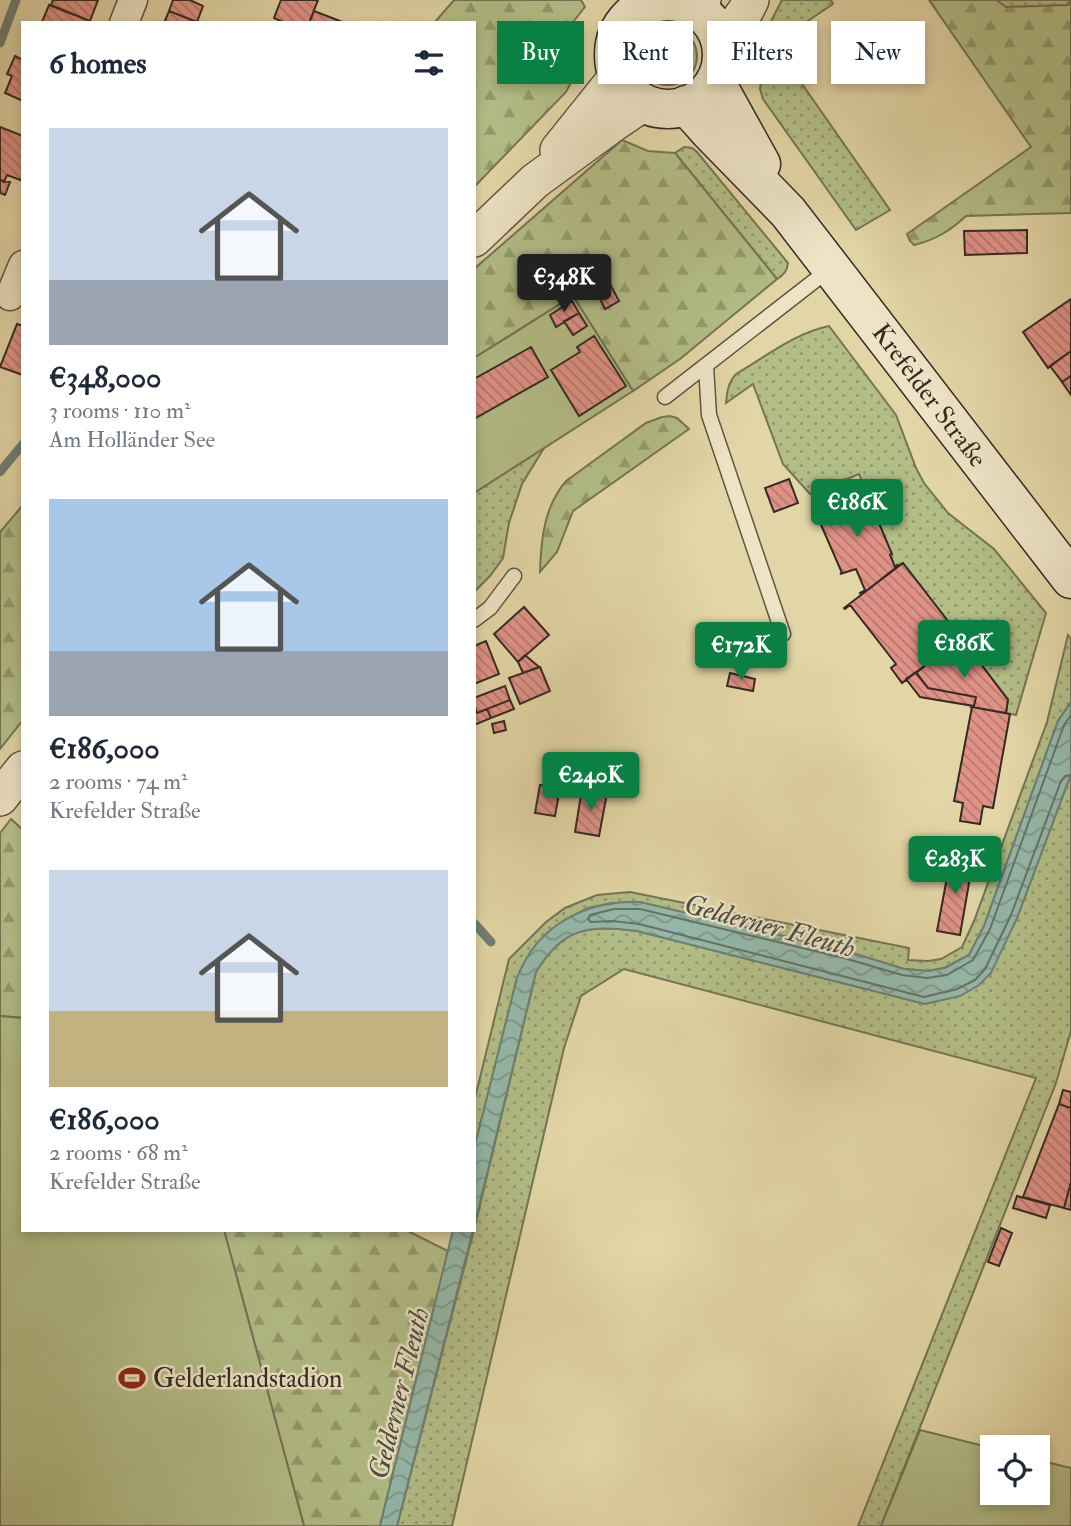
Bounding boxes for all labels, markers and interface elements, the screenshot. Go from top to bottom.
chip: Buy [497,21,584,84]
chip: Rent [598,21,693,84]
chip: Filters [707,21,817,84]
chip: New [831,21,925,84]
icon: filters [410,44,448,82]
text: 6 homes [49,45,147,82]
icon: home [186,173,312,299]
pin: €348K [515,254,613,314]
text: €348K [533,262,595,291]
street label: Krefelder Straße [865,318,994,474]
text: €348,000 [49,359,162,396]
text: 3 rooms · 110 m² [49,396,190,425]
text: Am Holländer See [49,425,215,454]
pin: €186K [808,480,906,539]
text: €186K [827,487,887,516]
icon: home [186,544,312,670]
pin: €186K [915,620,1013,680]
pin: €172K [692,622,790,682]
text: €186K [934,628,994,657]
text: €172K [711,630,771,659]
text: €186,000 [49,730,160,767]
pin: €240K [542,752,640,812]
text: €240K [558,760,624,789]
text: 2 rooms · 74 m² [49,767,188,796]
text: Krefelder Straße [49,796,201,825]
pin: €283K [906,836,1004,896]
text: €283K [925,844,985,873]
water label: Gelderner Fleuth [680,887,859,966]
icon: home [186,915,312,1041]
text: €186,000 [49,1101,160,1138]
text: 2 rooms · 68 m² [49,1138,188,1167]
text: Krefelder Straße [49,1167,201,1196]
water label: Gelderner Fleuth [361,1304,438,1483]
sports icon: Gelderlandstadion [117,1363,147,1393]
place label: Gelderlandstadion [153,1363,343,1395]
map controls [980,1435,1050,1505]
button: locate [980,1435,1050,1505]

